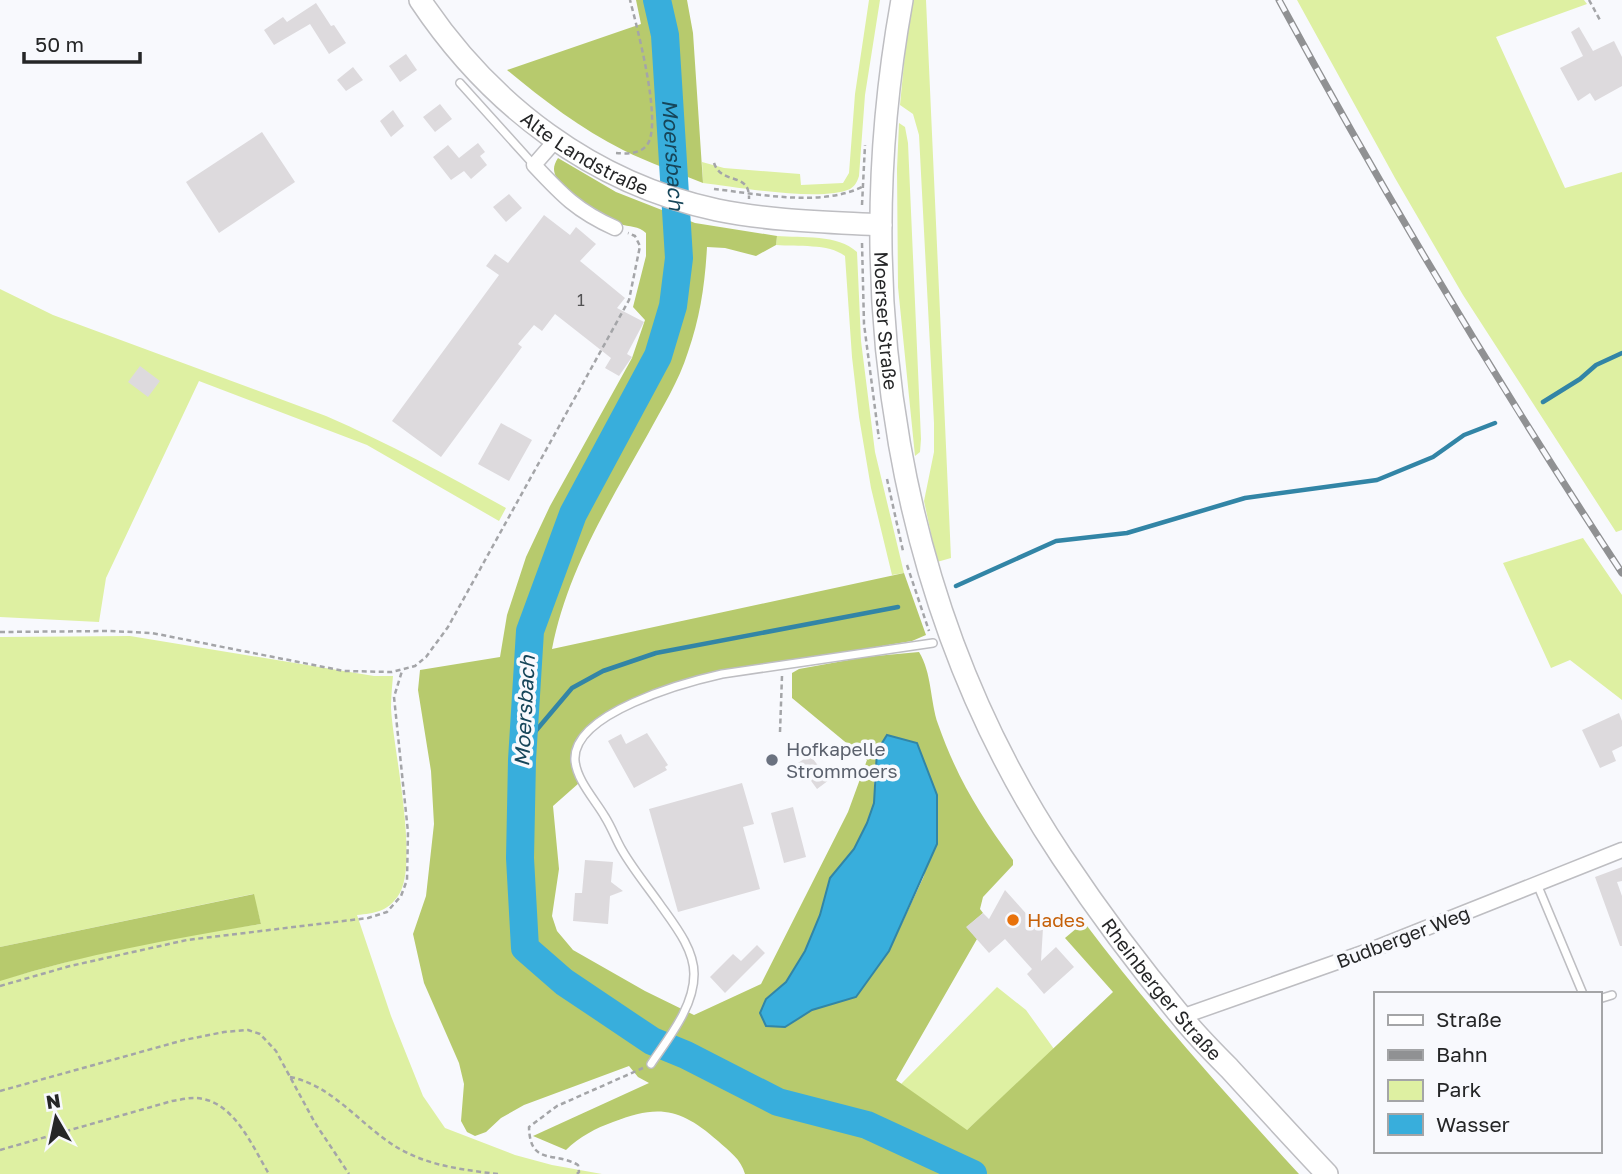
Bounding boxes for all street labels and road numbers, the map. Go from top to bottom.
street label: Alte Landstraße [517,106,652,199]
street label: Moerser Straße [870,251,903,391]
street label: Budberger Weg [1333,901,1473,973]
street label: Rheinberger Straße [1097,913,1227,1065]

